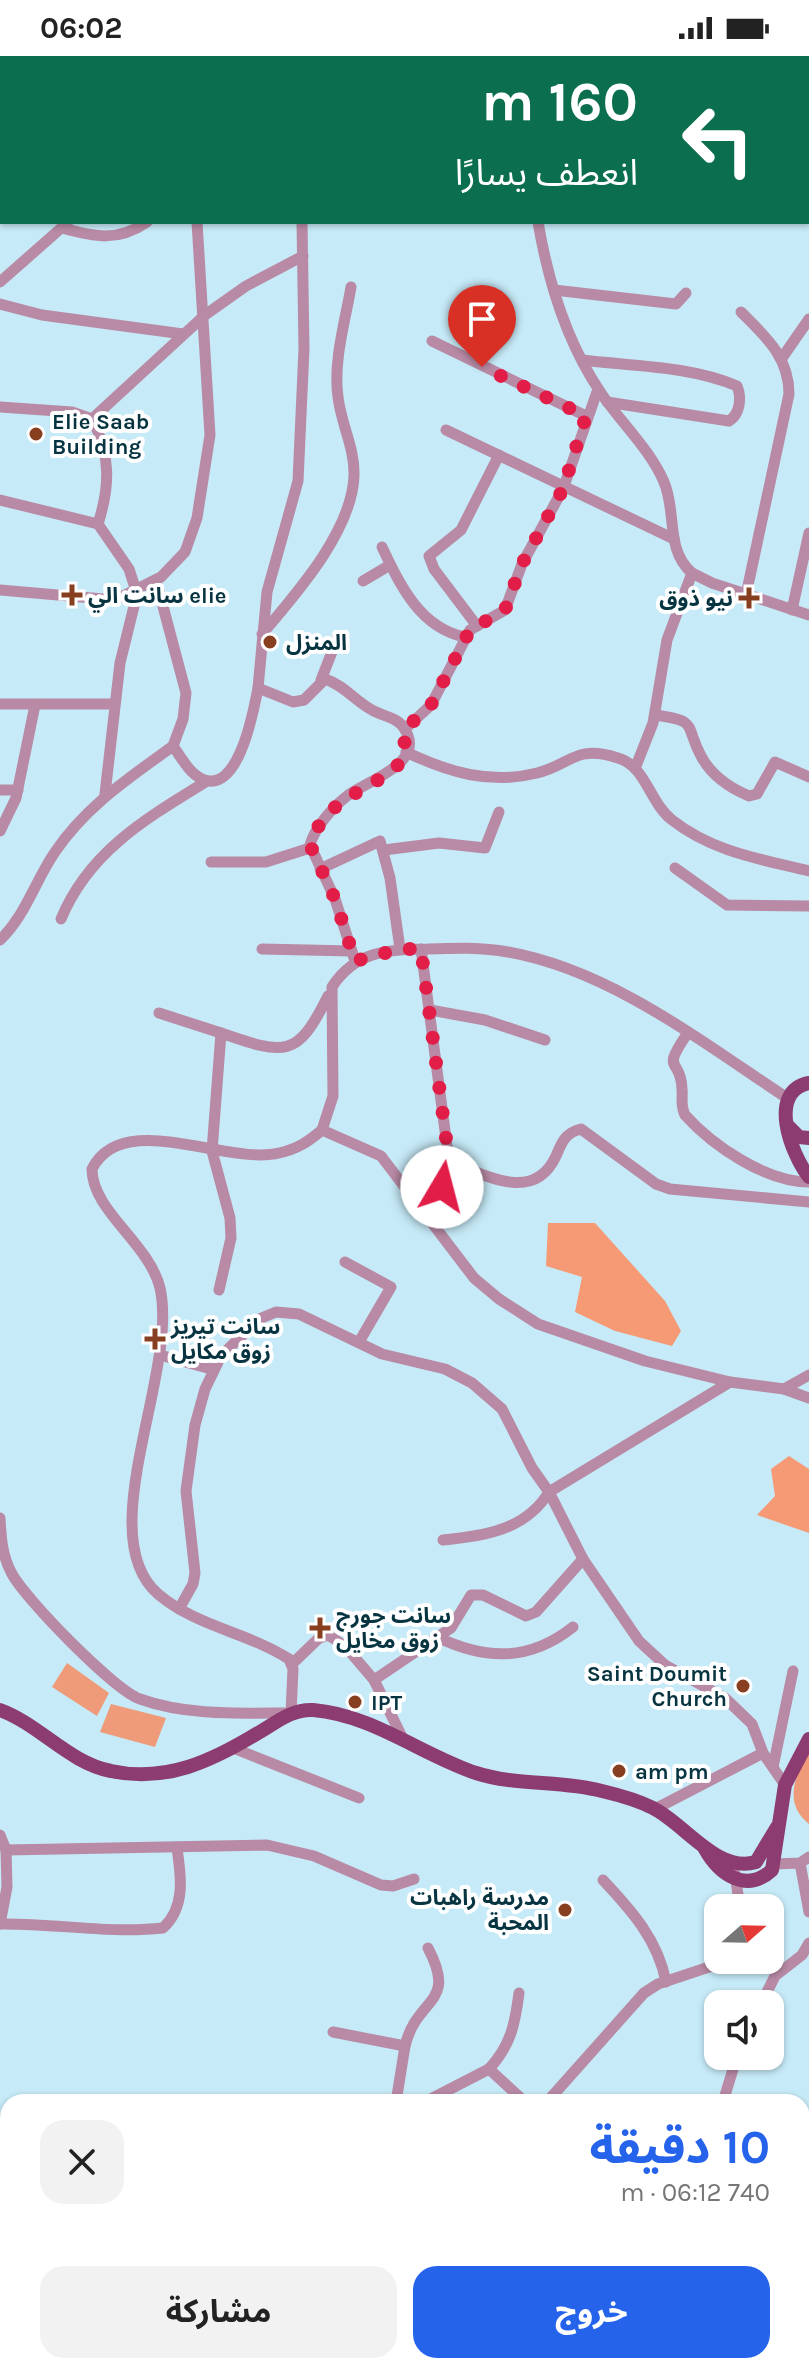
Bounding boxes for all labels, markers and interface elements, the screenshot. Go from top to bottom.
text: 06:02 [40,10,122,46]
text: 160 m [481,69,638,134]
icon: left [666,88,770,192]
text: انعطف يسارًا [455,152,638,194]
pin [448,285,516,367]
icon: arrive [460,297,504,341]
place label: Elie Saab Building [52,409,149,460]
marker: Elie Saab Building [27,425,45,443]
place label: سانت الي elie [88,583,227,613]
marker: سانت الي elie [63,586,81,604]
place label: نيو ذوق [659,586,733,612]
marker: نيو ذوق [740,589,758,607]
place label: المنزل [286,630,347,656]
marker: المنزل [261,633,279,651]
position arrow [400,1145,484,1229]
place label: سانت تيريز زوق مكايل [170,1314,281,1365]
marker: سانت تيريز زوق مكايل [146,1330,164,1348]
place label: سانت جورج زوق مخايل [336,1603,451,1654]
marker: سانت جورج زوق مخايل [311,1619,329,1637]
place label: Saint Doumit Church [587,1661,727,1712]
marker: Saint Doumit Church [734,1677,752,1695]
place label: IPT [371,1690,402,1716]
marker: IPT [346,1693,364,1711]
place label: am pm [635,1759,709,1785]
marker: am pm [610,1762,628,1780]
place label: مدرسة راهبات المحبة [410,1885,549,1936]
north arrow [704,1894,784,1974]
map controls [704,1894,784,2070]
marker: مدرسة راهبات المحبة [556,1901,574,1919]
button: sound [704,1990,784,2070]
text: 10 دقيقة [590,2119,770,2175]
button: close [40,2120,124,2204]
text: 740 m · 06:12 [620,2177,770,2208]
button: مشاركة [40,2266,397,2358]
button: خروج [413,2266,770,2358]

